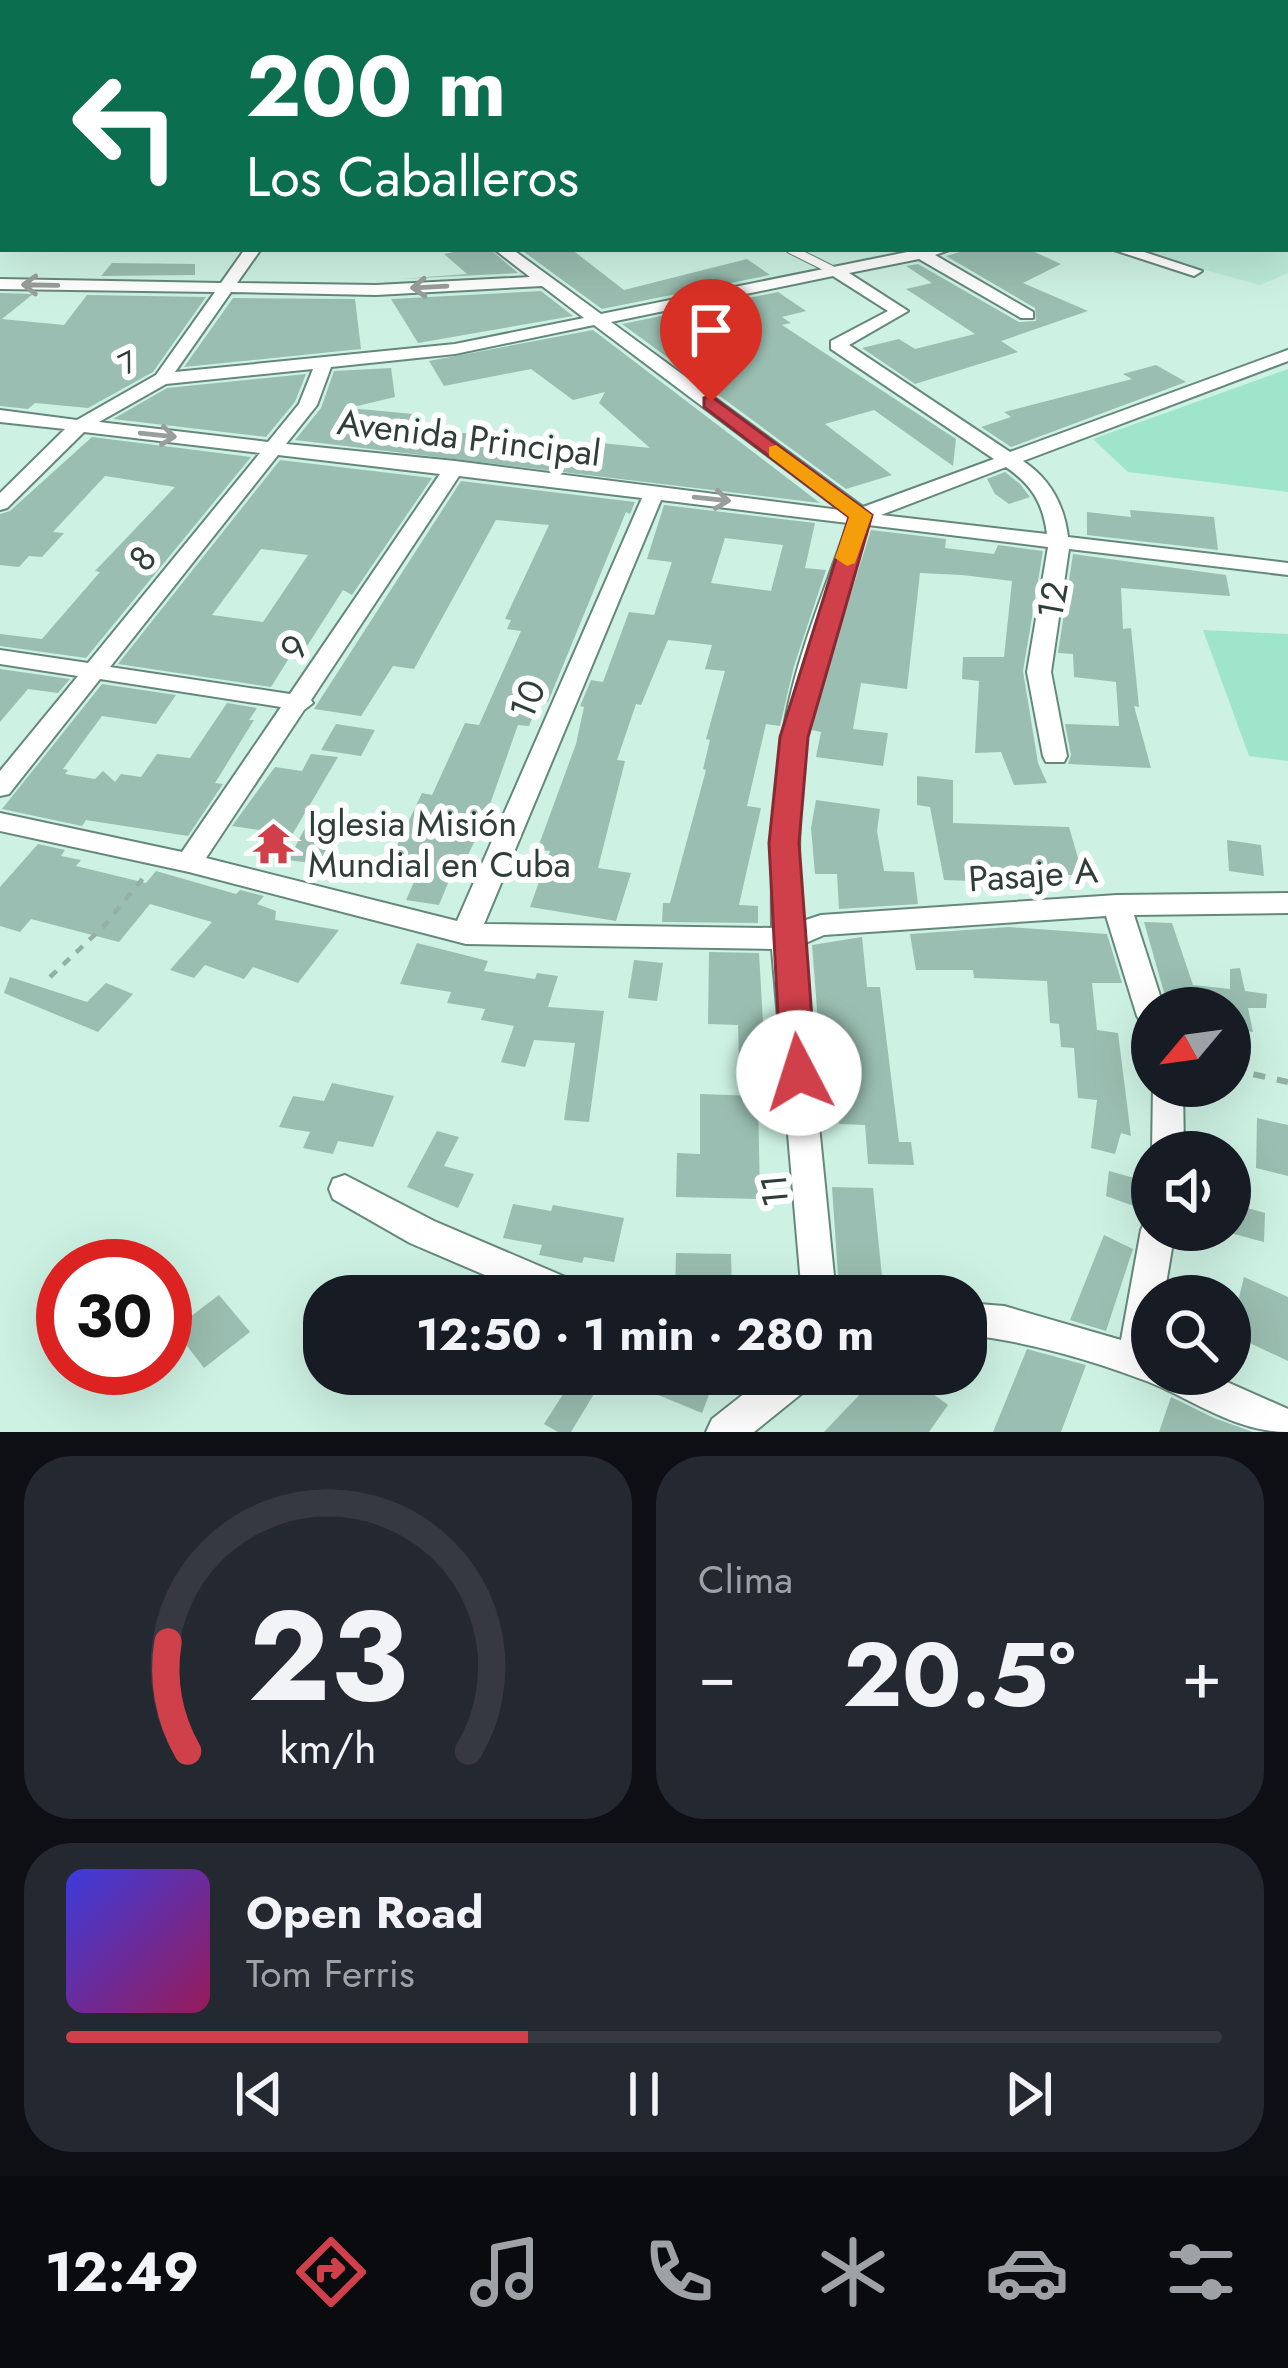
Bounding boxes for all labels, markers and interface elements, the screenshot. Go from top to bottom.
text: 200 m [246,26,506,148]
icon: left [48,48,204,204]
text: Los Caballeros [246,138,579,216]
one-way arrow [21,274,60,296]
one-way arrow [411,276,450,299]
pin [660,279,762,402]
icon: arrive [678,297,744,363]
street label: 7 [111,340,145,385]
street label: Avenida Principal [334,395,604,479]
one-way arrow [138,424,177,447]
one-way arrow [692,488,731,511]
street label: 8 [116,534,168,582]
street label: 12 [1023,577,1081,623]
street label: 9 [267,624,321,670]
street label: 10 [496,671,558,727]
place label: Iglesia Misión Mundial en Cuba [308,797,571,890]
temple icon: Iglesia Misión Mundial en Cuba [251,821,297,867]
street label: Pasaje A [966,844,1100,904]
north arrow [1131,987,1251,1107]
map controls [1131,987,1251,1395]
position arrow [736,1010,862,1136]
button: sound [1131,1131,1251,1251]
street label: 11 [747,1173,801,1209]
speed limit sign: 30 [36,1239,192,1395]
button: search [1131,1275,1251,1395]
text: 12:50 · 1 min · 280 m [416,1302,874,1367]
text: Clima [698,1551,793,1608]
text: 23 [248,1566,408,1747]
text: 20.5° [843,1610,1075,1740]
text: − [698,1627,737,1723]
text: + [1181,1627,1222,1723]
text: km/h [280,1716,376,1778]
text: Open Road [246,1880,484,1945]
text: Tom Ferris [246,1945,415,2002]
icon: previous [226,2061,292,2127]
icon: pause [611,2061,677,2127]
icon: next [996,2061,1062,2127]
icon: directions [289,2230,373,2314]
icon: music [463,2230,547,2314]
icon: phone [637,2230,721,2314]
icon: climate [811,2230,895,2314]
icon: car [985,2230,1069,2314]
icon: filters [1159,2230,1243,2314]
text: 12:49 [45,2233,199,2311]

